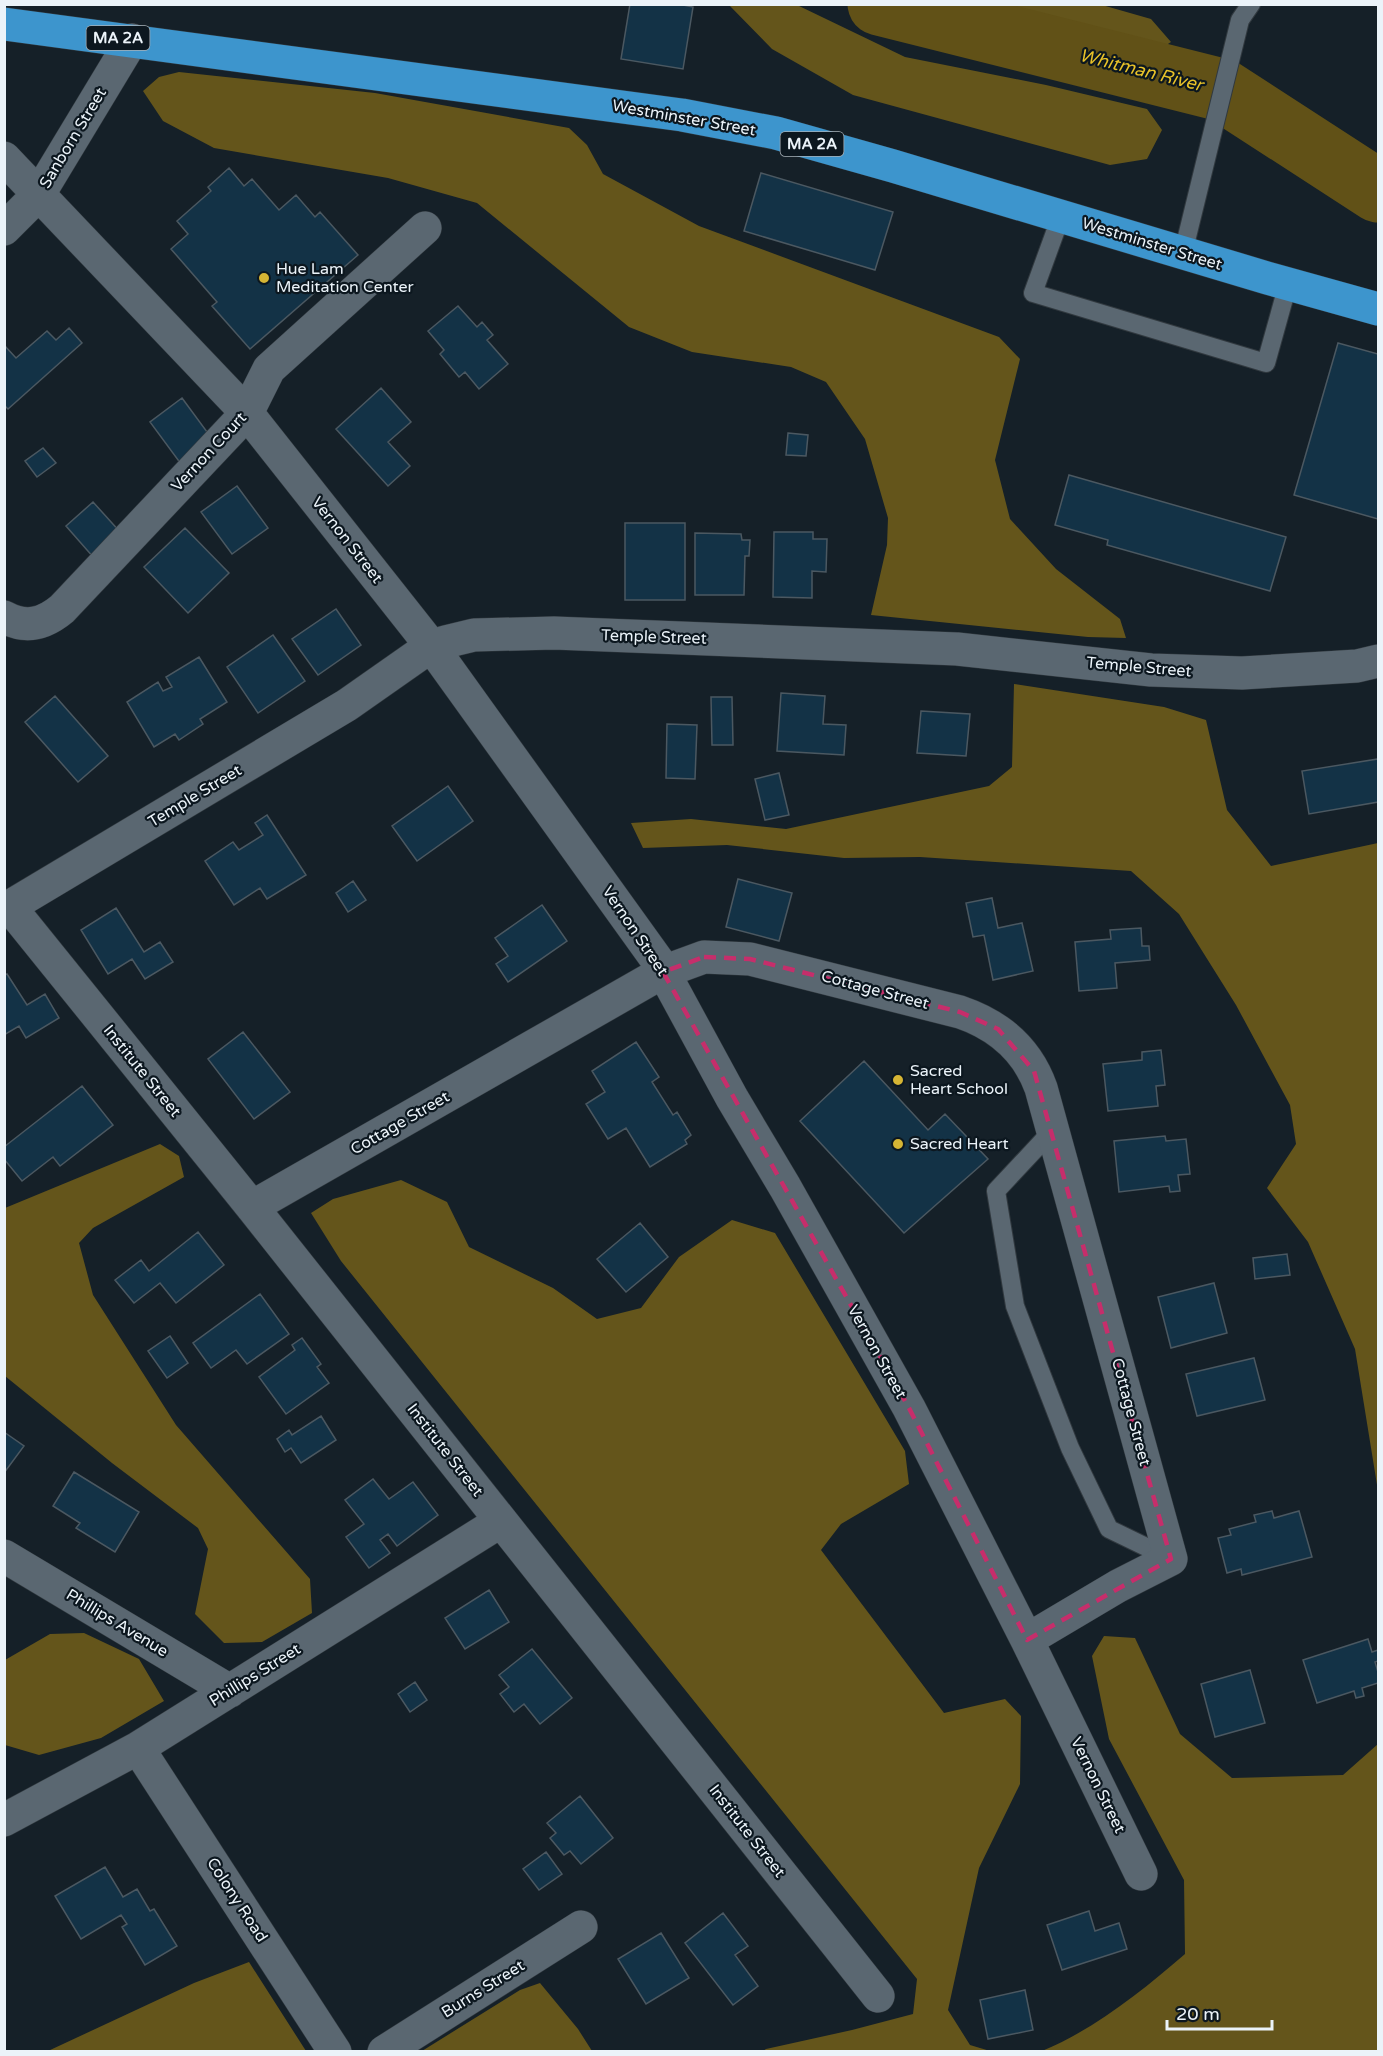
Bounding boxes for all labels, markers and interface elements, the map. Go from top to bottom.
road number: MA 2A [86,26,150,50]
water label: Whitman River [1077,44,1207,96]
street label: Sanborn Street [35,84,111,192]
street label: Westminster Street [611,96,757,140]
road number: MA 2A [780,132,844,156]
street label: Westminster Street [1080,213,1224,275]
place label: Hue Lam Meditation Center [276,259,415,297]
marker: Hue Lam Meditation Center [257,271,271,285]
street label: Vernon Court [167,408,251,496]
street label: Vernon Street [307,493,387,587]
street label: Temple Street [601,625,707,649]
street label: Temple Street [1086,652,1192,682]
street label: Temple Street [145,760,245,832]
street label: Vernon Street [597,882,673,980]
street label: Cottage Street [819,966,931,1014]
street label: Institute Street [99,1021,185,1121]
place label: Sacred Heart School [910,1061,1008,1099]
marker: Sacred Heart School [891,1073,905,1087]
street label: Cottage Street [347,1087,453,1159]
place label: Sacred Heart [910,1134,1009,1154]
marker: Sacred Heart [891,1137,905,1151]
street label: Vernon Street [843,1301,911,1403]
street label: Cottage Street [1107,1356,1155,1468]
street label: Institute Street [402,1399,488,1501]
street label: Phillips Avenue [62,1585,172,1661]
street label: Phillips Street [206,1639,304,1711]
street label: Vernon Street [1066,1734,1130,1836]
street label: Institute Street [704,1780,790,1882]
street label: Colony Road [202,1854,272,1946]
street label: Burns Street [438,1956,528,2022]
scale bar [1167,1993,1272,2031]
text: 20 m [1176,2003,1220,2025]

